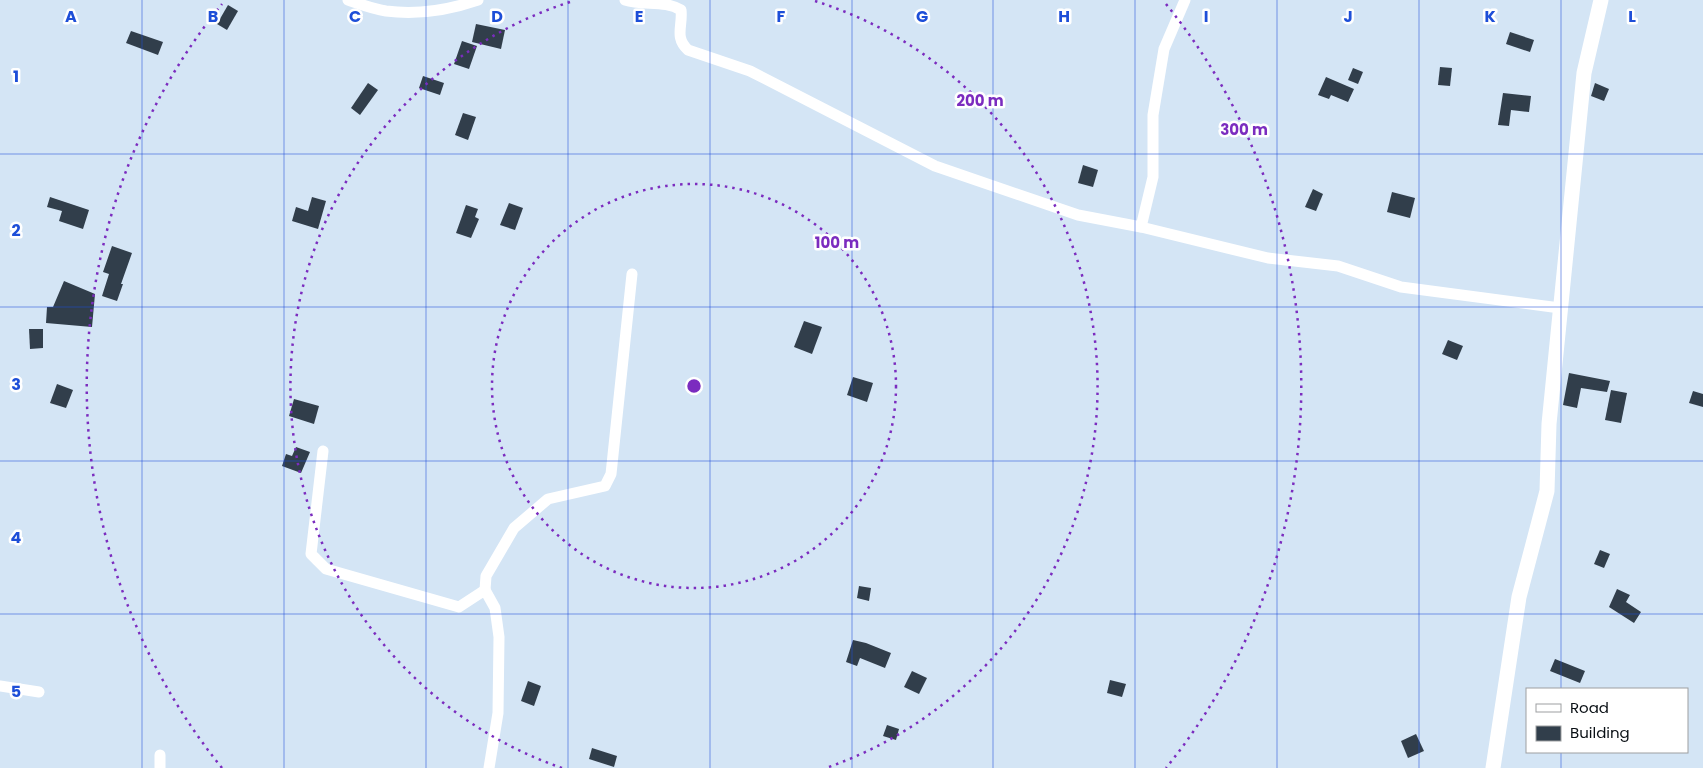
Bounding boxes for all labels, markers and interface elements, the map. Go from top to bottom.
text: A [65,5,77,28]
text: B [208,5,218,28]
text: C [349,5,361,28]
text: D [491,5,503,28]
text: E [635,5,643,28]
text: F [777,5,786,28]
text: G [916,5,928,28]
text: H [1058,5,1070,28]
text: I [1204,5,1208,28]
text: J [1343,5,1353,28]
text: K [1484,5,1496,28]
text: L [1628,5,1636,28]
text: 1 [13,65,19,88]
text: 200 m [956,90,1004,111]
text: 300 m [1220,119,1268,140]
text: 2 [11,219,21,242]
text: 100 m [815,232,859,253]
text: 3 [11,373,21,396]
centre of rings [685,377,703,395]
text: 4 [11,526,22,549]
text: 5 [11,680,21,703]
legend [1526,688,1688,753]
text: Road [1570,697,1609,718]
text: Building [1570,722,1630,743]

